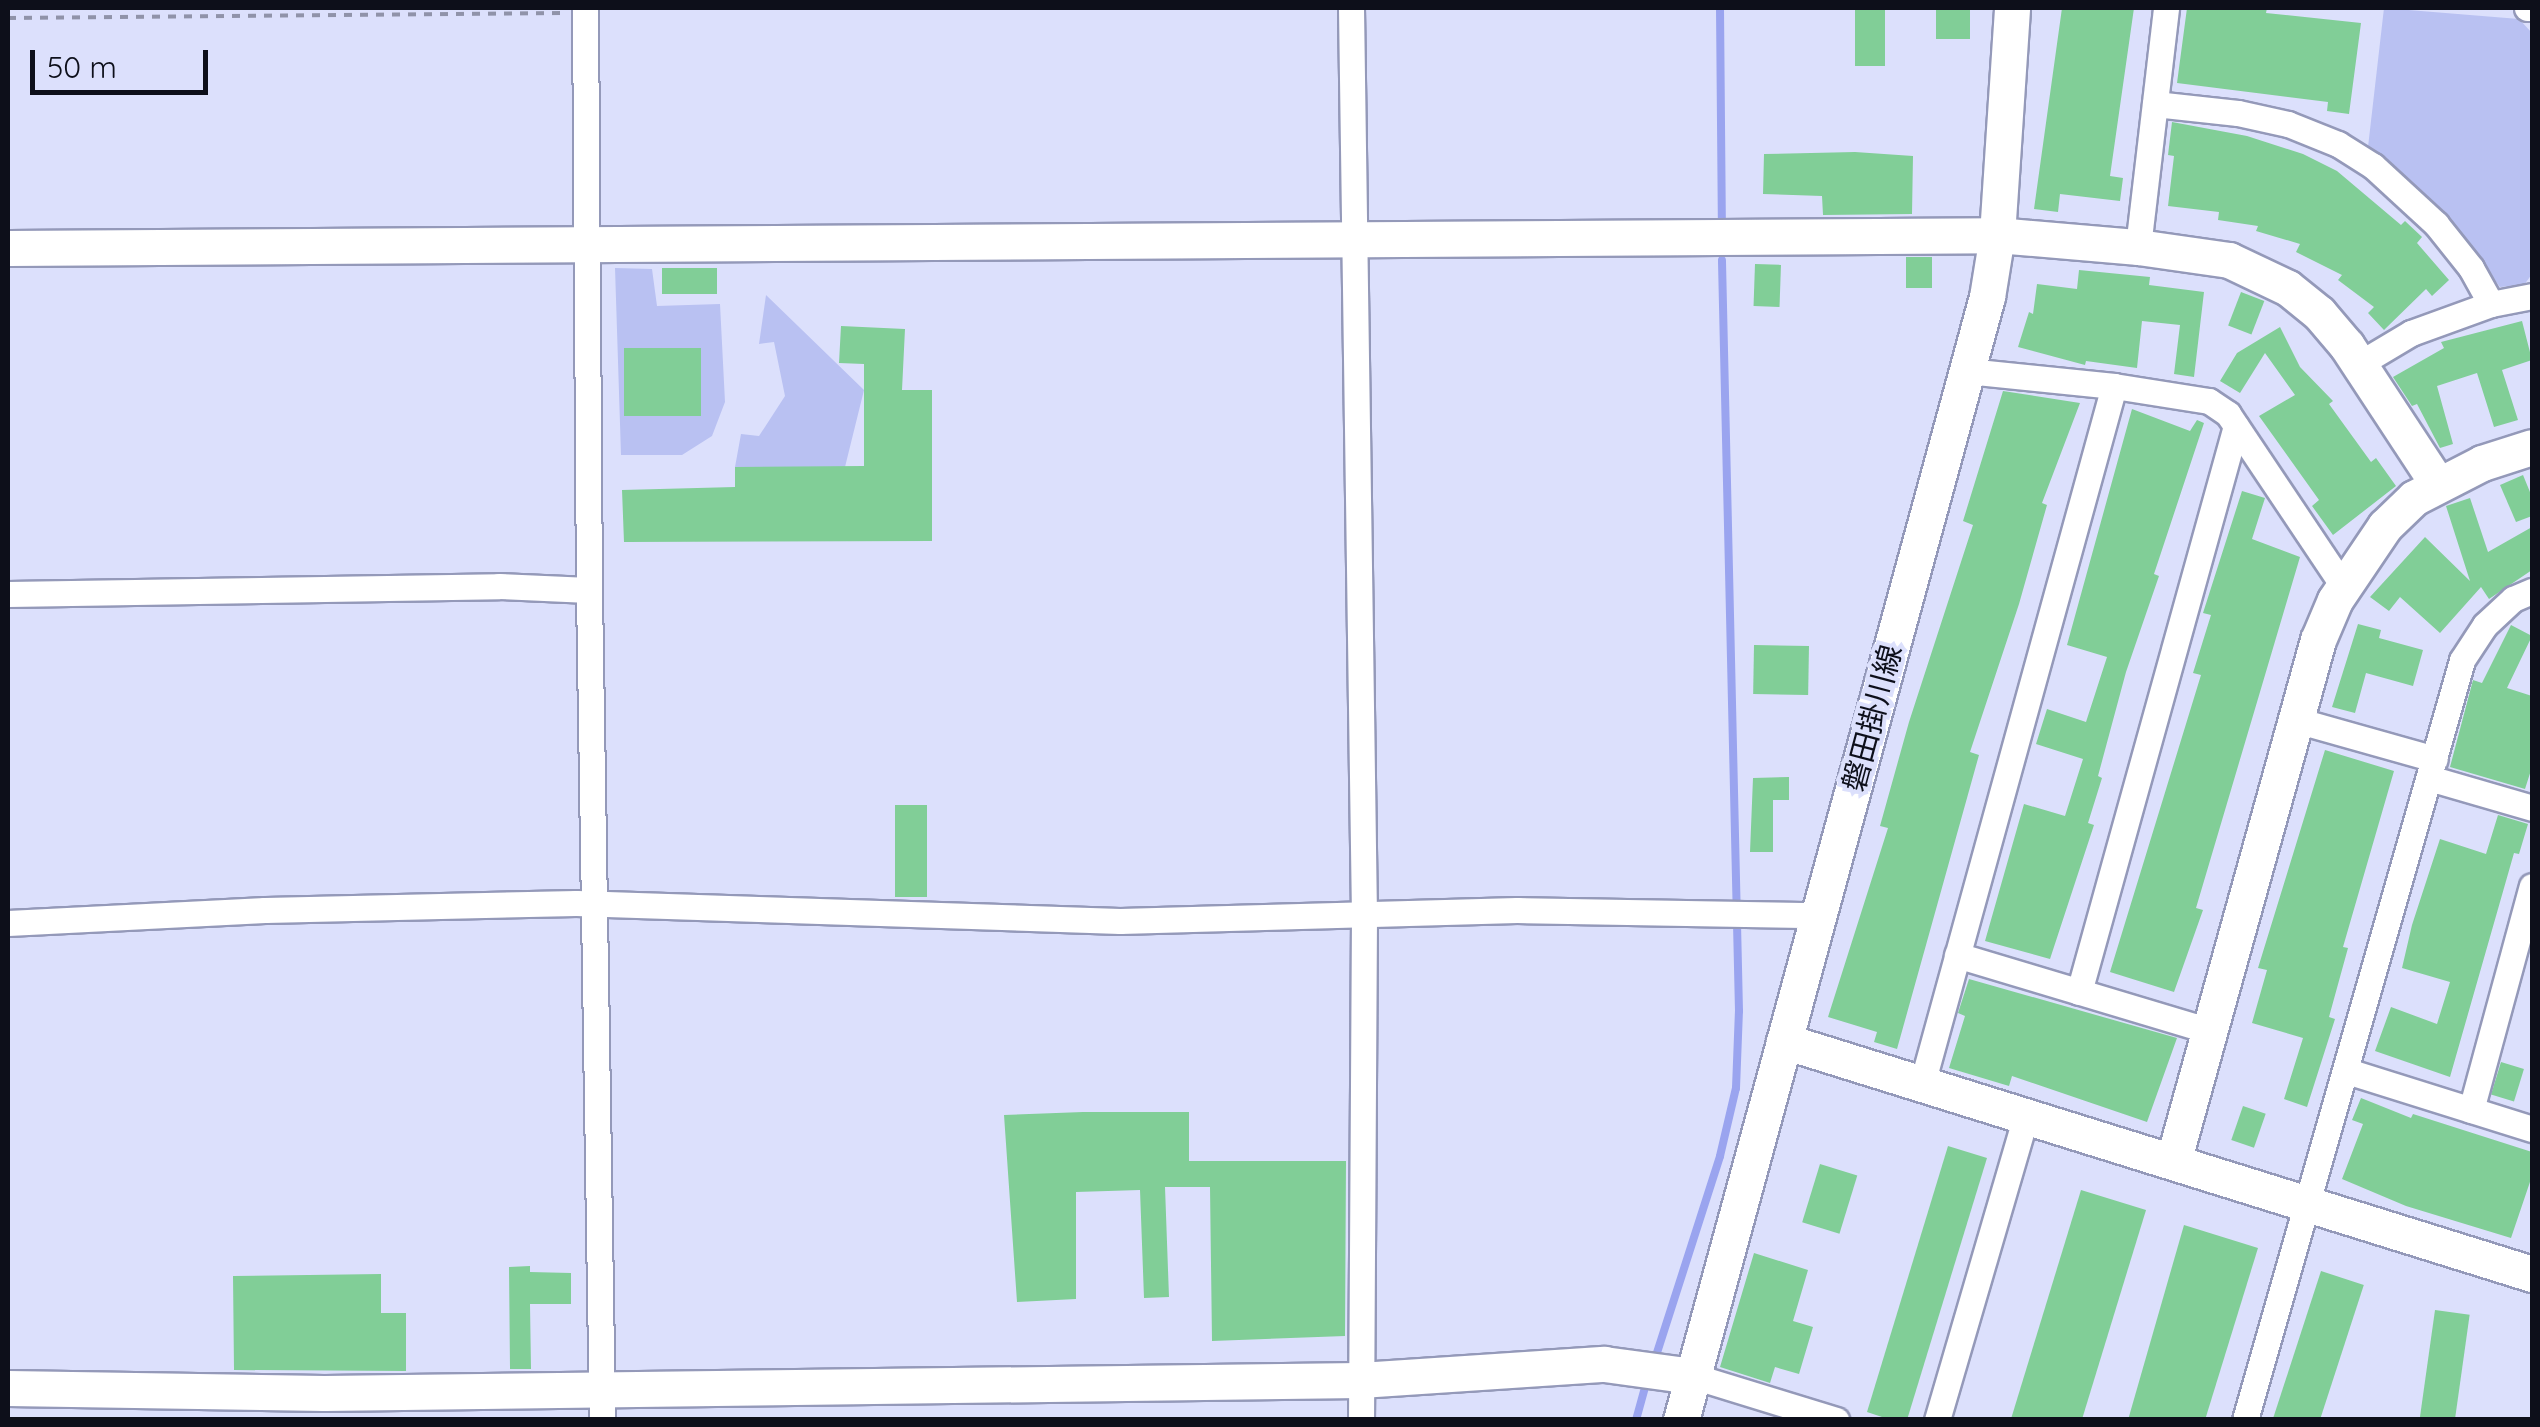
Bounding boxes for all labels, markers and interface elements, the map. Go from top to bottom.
scale bar [35,30,212,92]
text: 50 m [47,48,117,86]
street label: 磐田掛川線 [1835,641,1909,795]

